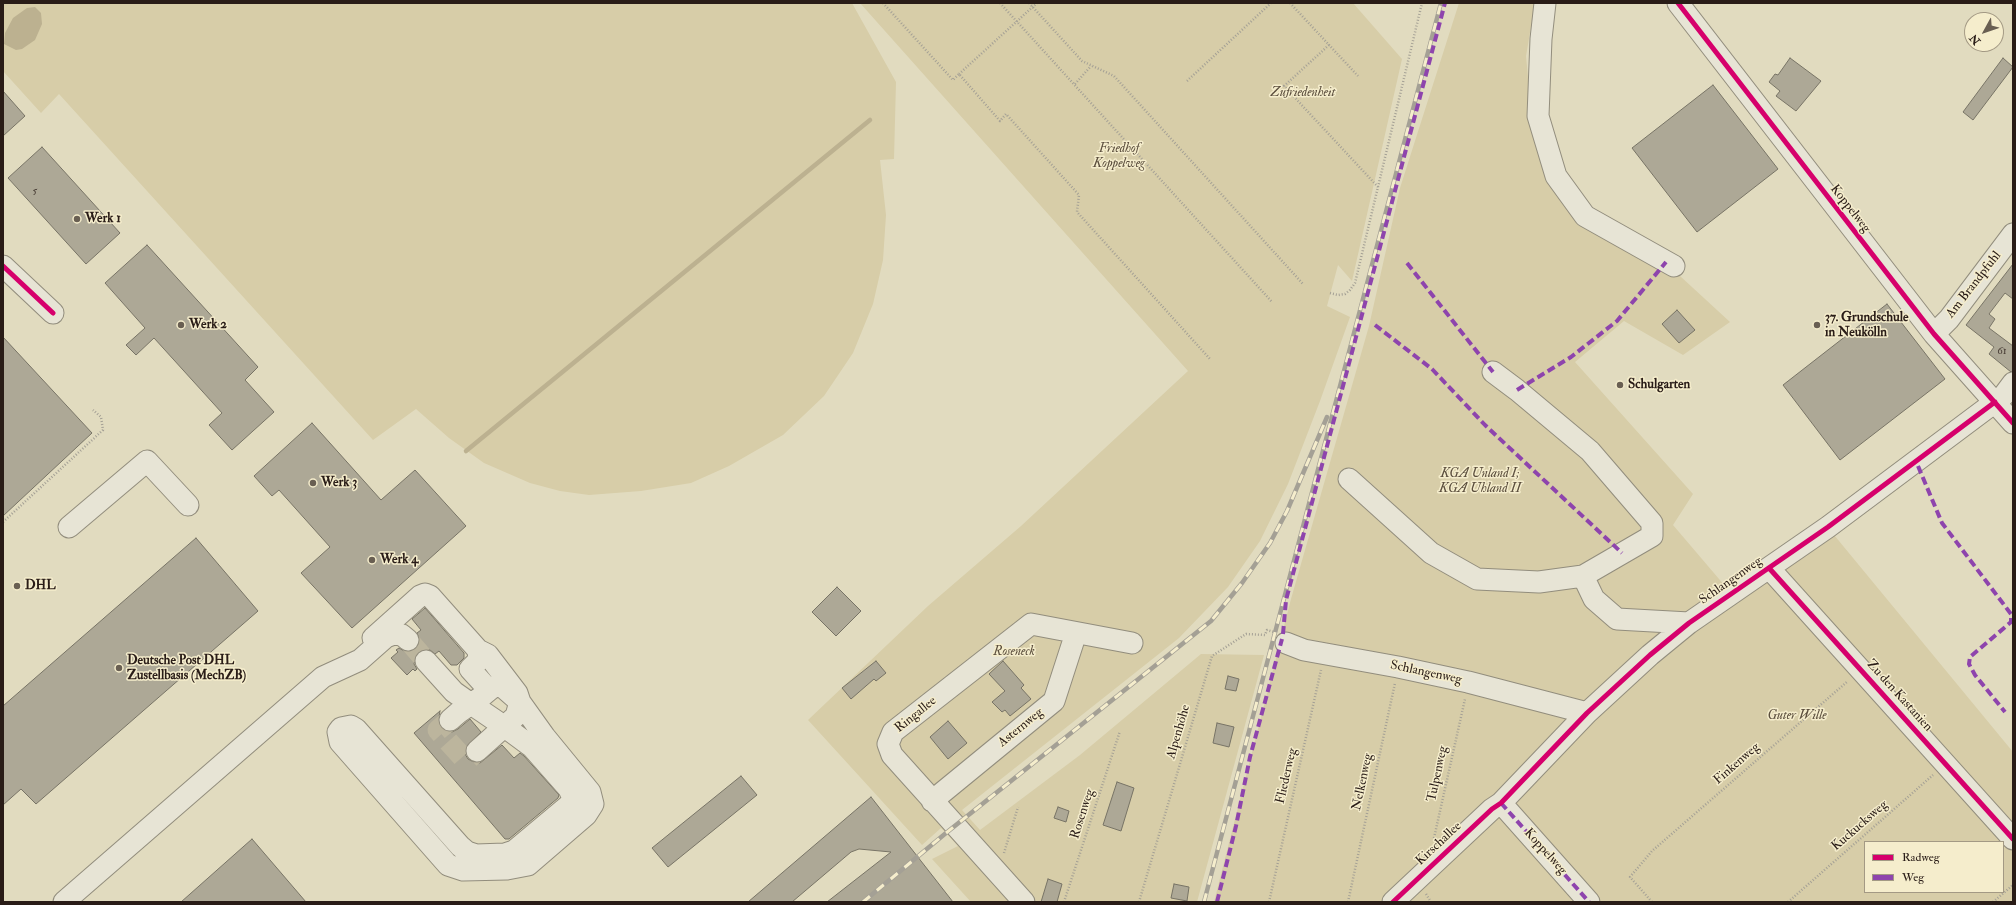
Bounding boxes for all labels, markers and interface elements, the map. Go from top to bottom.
north arrow [1964,12,2004,52]
text: N [1967,31,1983,47]
park label: Zufriedenheit [1271,85,1335,101]
park label: Friedhof Koppelweg [1093,141,1145,172]
street label: Koppelweg [1826,182,1874,236]
house number: 5 [33,185,37,199]
place label: Werk 1 [85,211,121,227]
marker: Werk 1 [72,214,82,224]
street label: Am Brandpfuhl [1943,249,2005,321]
place label: 37. Grundschule in Neukölln [1825,310,1908,341]
place label: Werk 2 [189,317,227,333]
marker: Werk 2 [176,320,186,330]
marker: 37. Grundschule in Neukölln [1812,320,1822,330]
house number: 61 [1997,345,2007,359]
place label: Schulgarten [1628,377,1690,393]
marker: Schulgarten [1615,380,1625,390]
park label: KGA Unland I; KGA Uhland II [1439,466,1521,497]
place label: Werk 3 [321,475,357,491]
marker: Werk 3 [308,478,318,488]
place label: Werk 4 [380,552,418,568]
street label: Schlangenweg [1697,554,1765,608]
marker: Werk 4 [367,555,377,565]
place label: DHL [25,578,56,594]
marker: DHL [12,581,22,591]
park label: Roseneck [993,644,1035,660]
place label: Deutsche Post DHL Zustellbasis (MechZB) [127,653,246,684]
street label: Zu den Kastanien [1863,657,1935,735]
street label: Schlangenweg [1389,658,1463,688]
marker: Deutsche Post DHL Zustellbasis (MechZB) [114,663,124,673]
street label: Ringallee [892,694,940,736]
street label: Alpenhöhe [1164,703,1194,761]
street label: Asternweg [995,705,1047,751]
park label: Guter Wille [1767,708,1827,724]
street label: Finkenweg [1711,740,1763,788]
street label: Tulpenweg [1424,745,1452,803]
street label: Fliederweg [1273,747,1301,805]
street label: Nelkenweg [1349,752,1377,812]
street label: Rosenweg [1068,787,1098,841]
street label: Kuckucksweg [1829,797,1891,855]
street label: Kirschallee [1413,819,1465,869]
street label: Koppelweg [1520,826,1570,878]
legend [1864,841,2004,893]
text: Radweg [1902,850,1940,865]
text: Weg [1902,870,1924,885]

